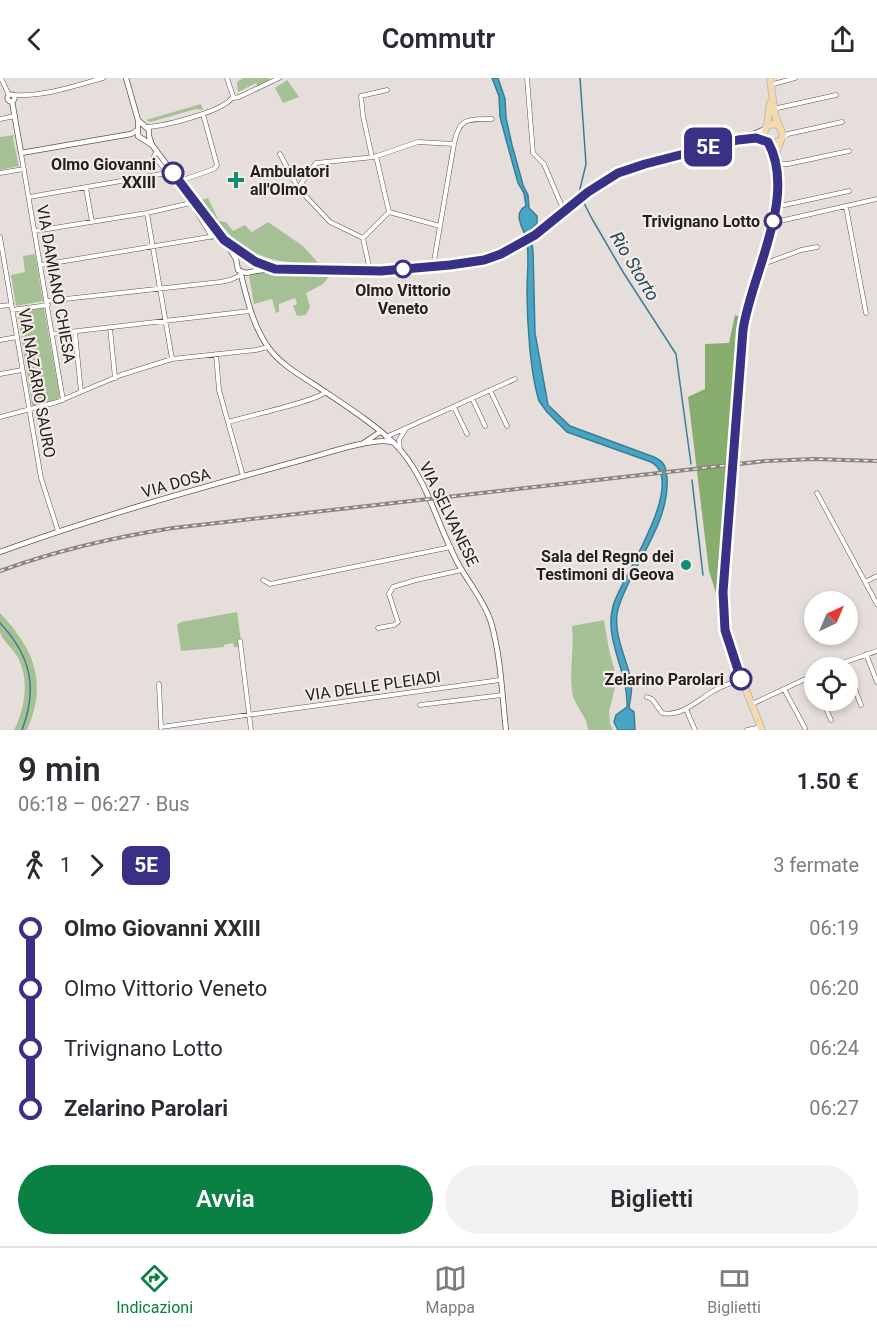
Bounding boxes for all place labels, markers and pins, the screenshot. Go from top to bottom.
place label: Olmo Giovanni XXIII [51,155,156,192]
marker: Olmo Giovanni XXIII [162,162,184,184]
place label: Ambulatori all'Olmo [250,162,329,199]
marker: Ambulatori all'Olmo [227,171,245,189]
place label: Trivignano Lotto [642,212,760,231]
marker: Trivignano Lotto [764,212,782,230]
marker: Olmo Vittorio Veneto [394,260,412,278]
place label: Olmo Vittorio Veneto [355,281,451,318]
place label: Sala del Regno dei Testimoni di Geova [536,547,674,584]
marker: Sala del Regno dei Testimoni di Geova [679,558,693,572]
marker: Zelarino Parolari [730,668,752,690]
place label: Zelarino Parolari [605,670,724,689]

